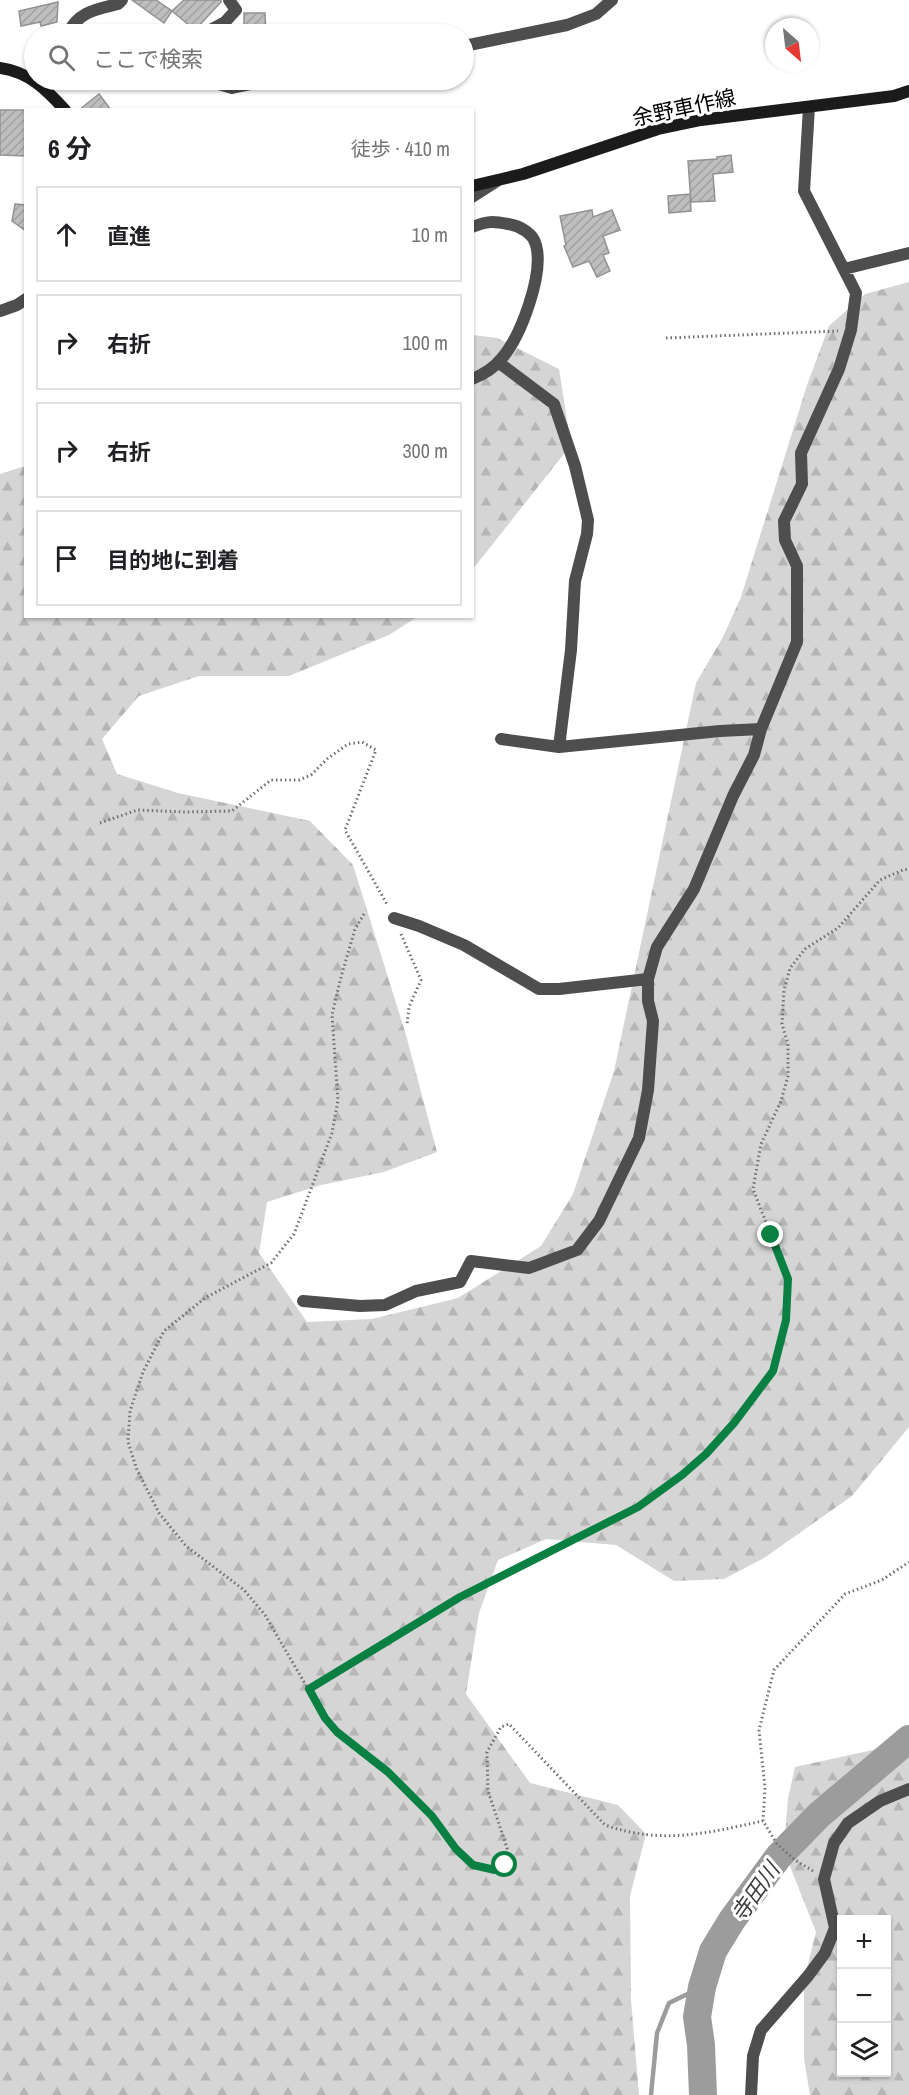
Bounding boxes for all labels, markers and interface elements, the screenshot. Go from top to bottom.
north arrow [765,18,819,72]
search box [24,24,474,90]
icon: search [45,41,78,74]
text: ここで検索 [93,44,203,74]
street label: 余野車作線 [630,82,738,133]
text: 6 分 [48,131,92,166]
text: 徒歩 · 410 m [351,135,450,162]
icon: ahead [50,218,83,251]
text: 直進 [107,221,151,251]
text: 10 m [412,221,448,248]
icon: right [50,326,83,359]
text: 右折 [107,329,151,359]
text: 100 m [402,329,448,356]
icon: right [50,434,83,467]
text: 右折 [107,437,151,467]
text: 300 m [402,437,448,464]
icon: arrive [50,542,83,575]
text: 目的地に到着 [107,545,239,575]
route end [757,1221,783,1247]
route start [491,1851,517,1877]
water label: 寺田川 [724,1855,787,1928]
map controls [837,1915,891,2077]
button: + [837,1915,891,1969]
button: − [837,1969,891,2023]
button: layers [837,2023,891,2077]

